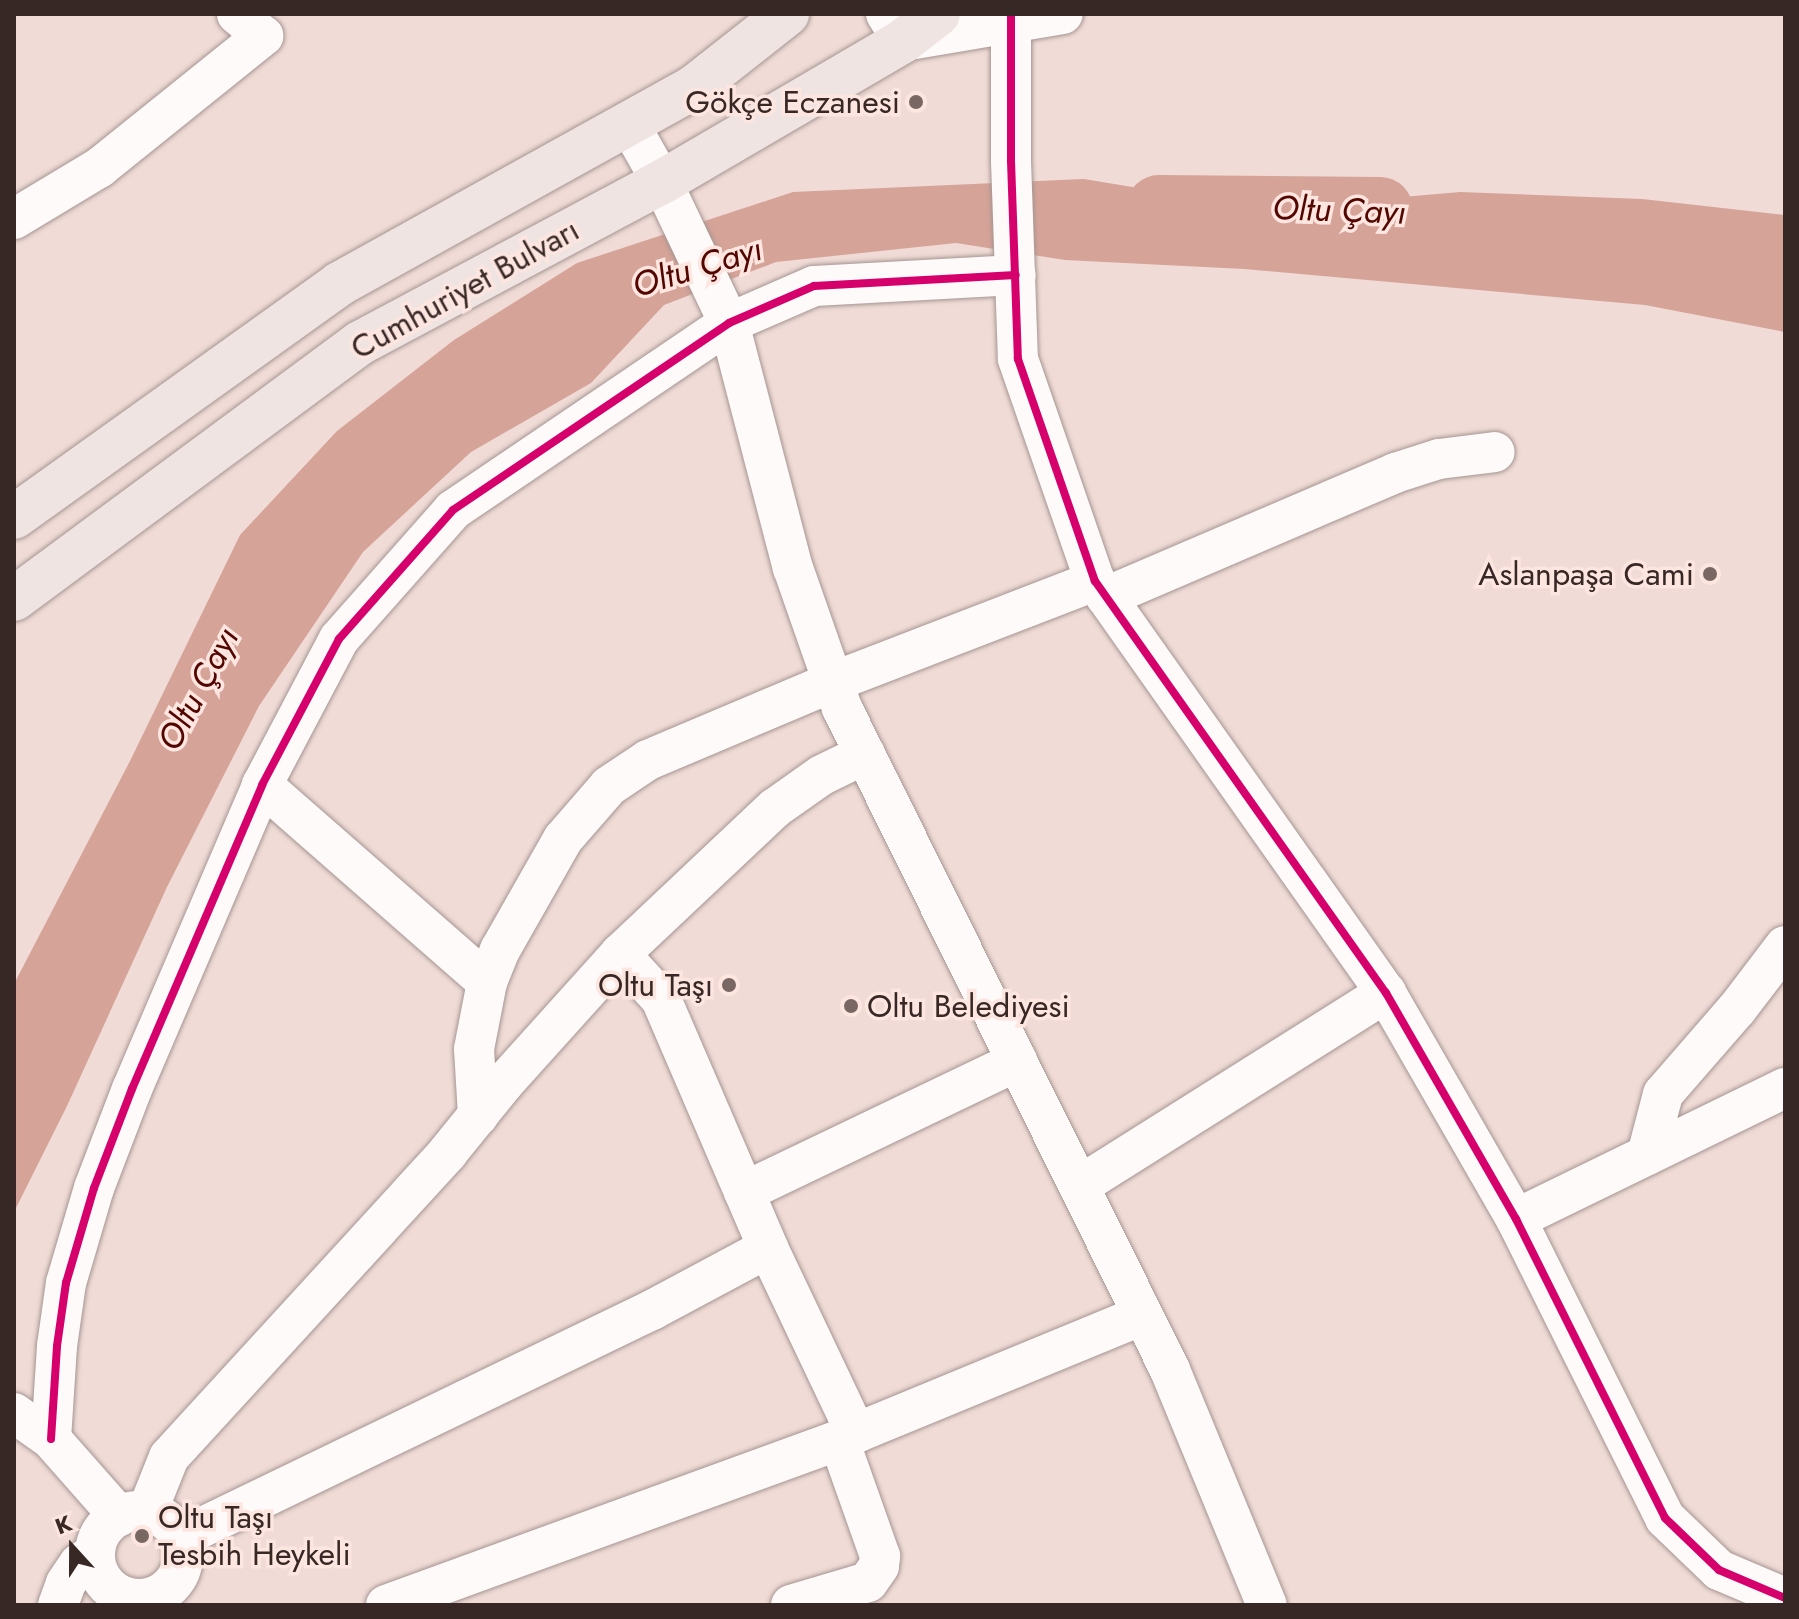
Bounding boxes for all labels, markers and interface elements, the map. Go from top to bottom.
place label: Gökçe Eczanesi [685,83,900,121]
marker: Gökçe Eczanesi [907,93,925,111]
water label: Oltu Çayı [1272,187,1406,233]
street label: Cumhuriyet Bulvarı [344,210,586,368]
water label: Oltu Çayı [627,228,767,306]
place label: Aslanpaşa Cami [1478,555,1694,593]
marker: Aslanpaşa Cami [1701,565,1719,583]
water label: Oltu Çayı [149,621,247,757]
place label: Oltu Taşı [598,966,713,1004]
marker: Oltu Taşı [720,976,738,994]
place label: Oltu Belediyesi [867,987,1070,1025]
marker: Oltu Belediyesi [842,997,860,1015]
place label: Oltu Taşı Tesbih Heykeli [158,1499,351,1574]
north arrow [32,1507,112,1587]
text: K [50,1507,76,1542]
marker: Oltu Taşı Tesbih Heykeli [133,1527,151,1545]

